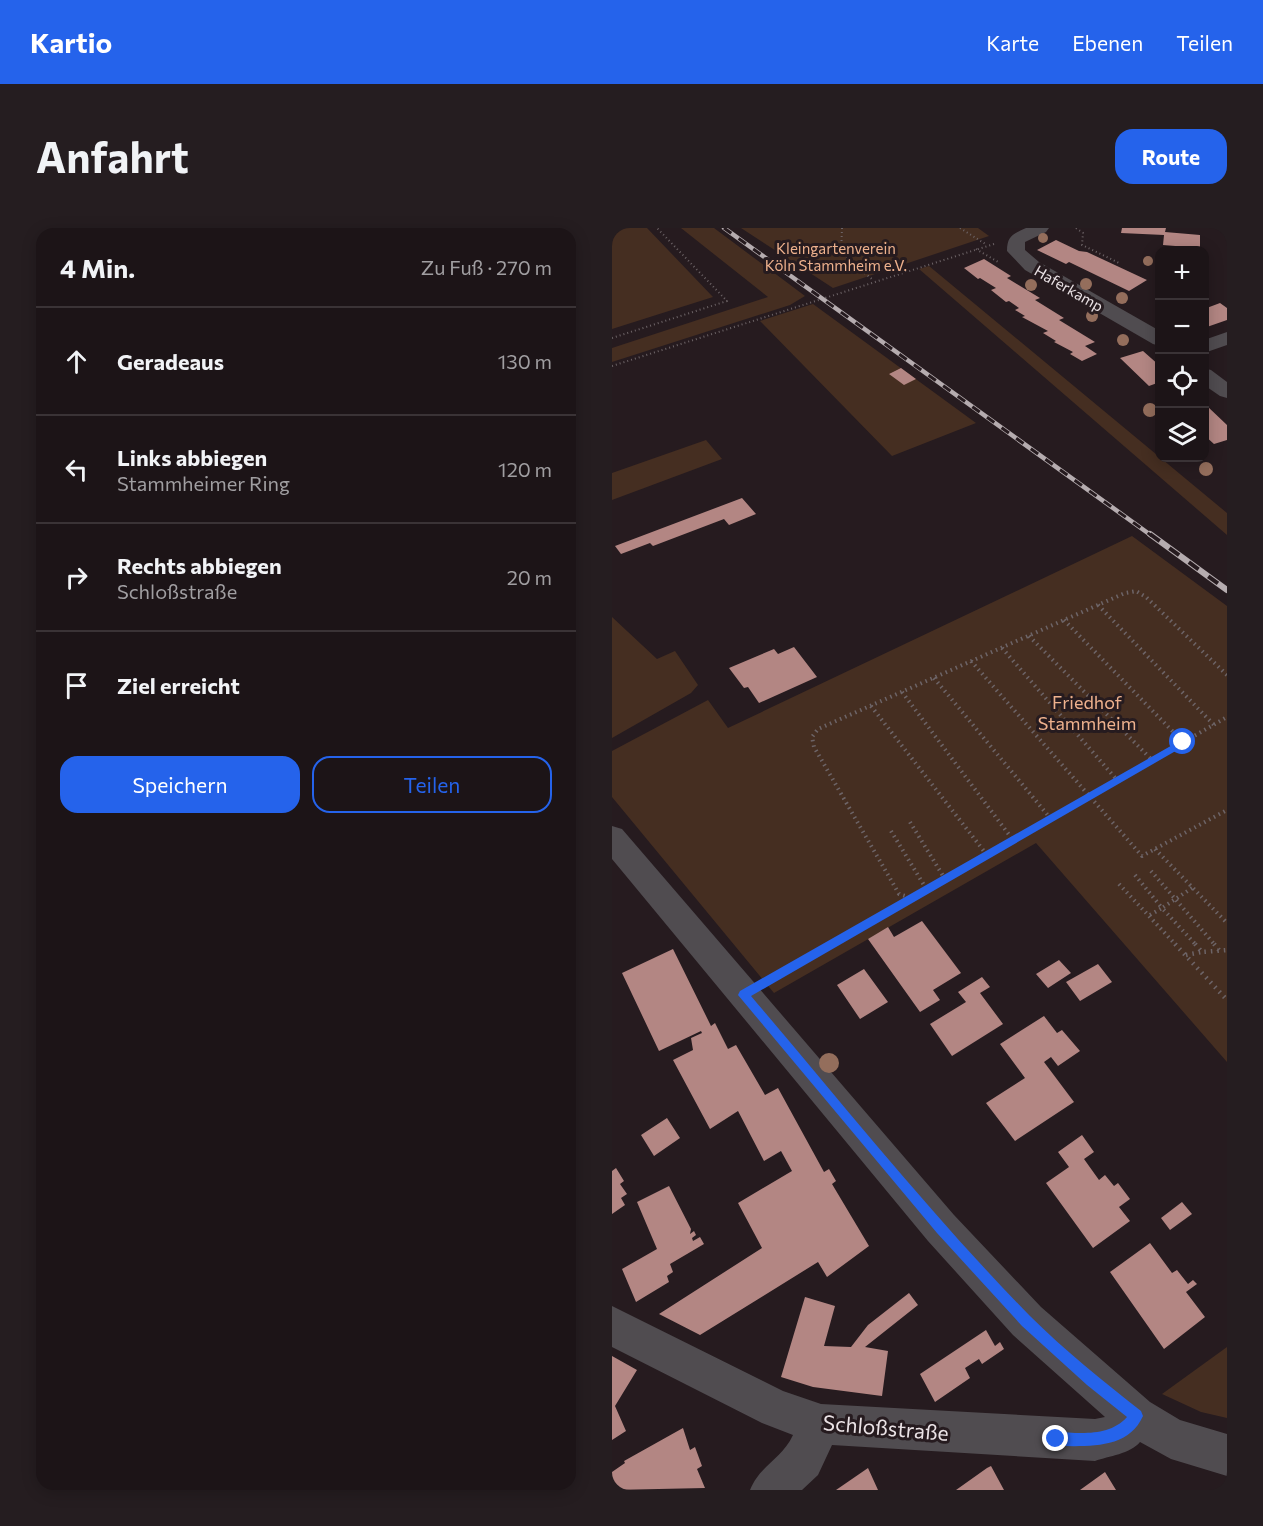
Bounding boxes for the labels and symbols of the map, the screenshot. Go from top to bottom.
park label: Kleingartenverein Köln Stammheim e.V. [765,239,907,274]
street label: Haferkamp [1031,261,1107,315]
park label: Friedhof Stammheim [1038,691,1136,734]
route start [1169,728,1195,754]
street label: Schloßstraße [822,1409,950,1445]
route end [1042,1425,1068,1451]

